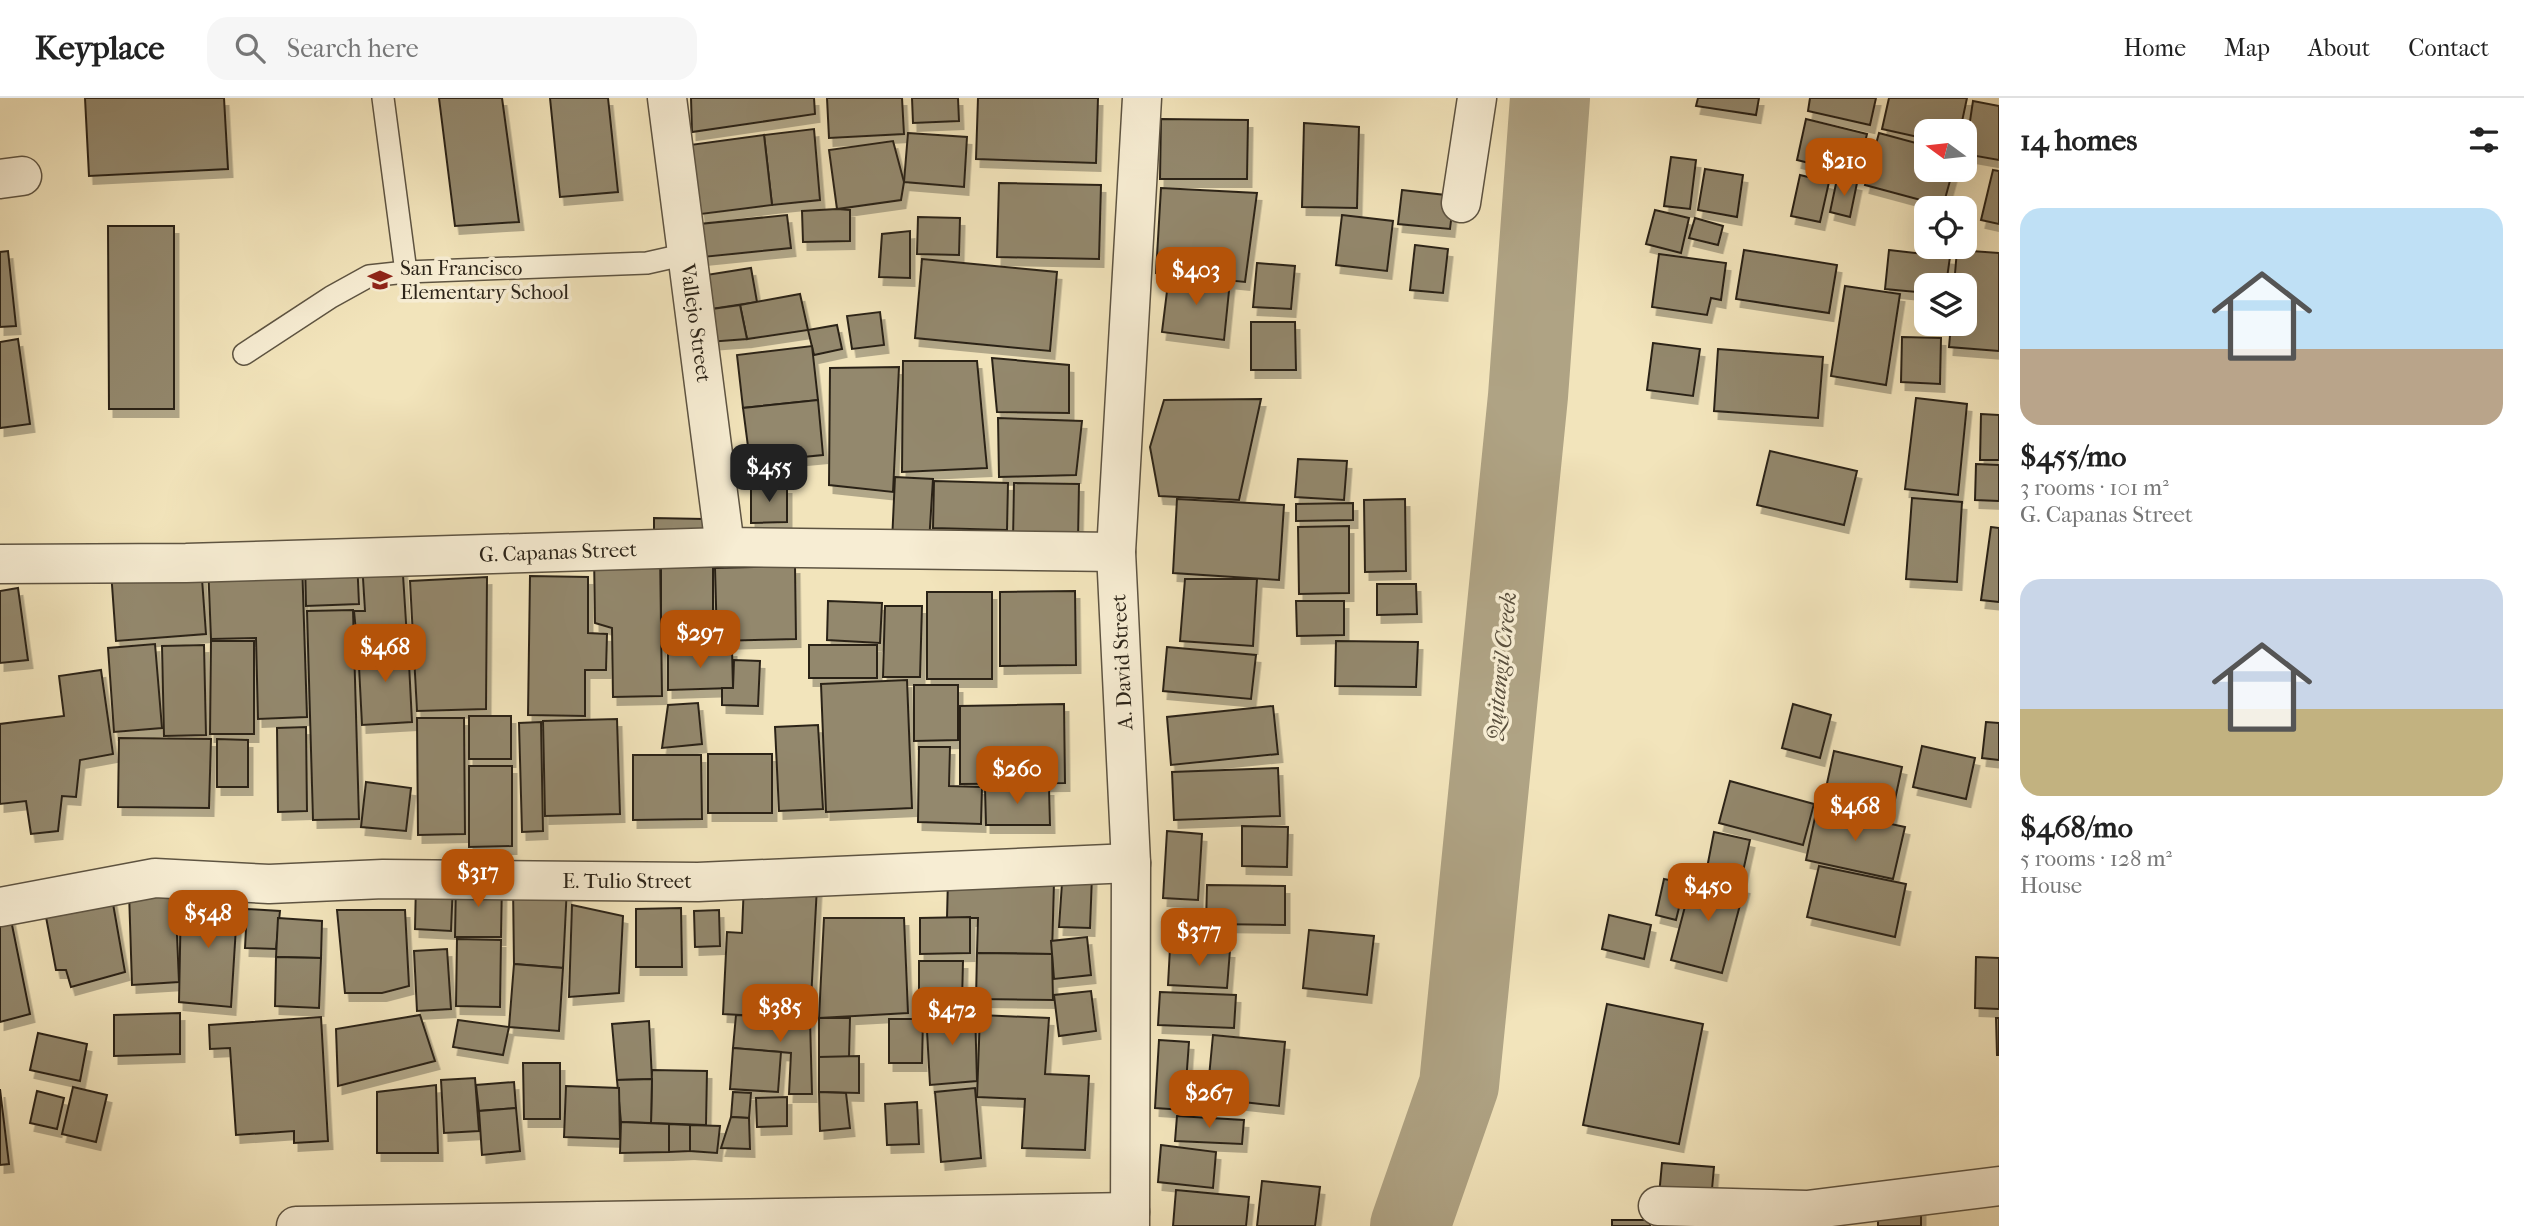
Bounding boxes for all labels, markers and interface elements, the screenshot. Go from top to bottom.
search box [207,17,697,80]
text: Keyplace [35,29,165,68]
icon: search [231,29,269,67]
text: Search here [287,33,419,64]
text: Home [2124,34,2186,62]
text: Map [2224,34,2270,62]
text: About [2308,34,2370,62]
text: Contact [2408,34,2489,62]
north arrow [1914,119,1978,182]
map controls [1914,119,1977,336]
icon: filters [2465,121,2503,159]
text: 14 homes [2020,123,2137,158]
pin: $210 [1803,139,1885,198]
text: $210 [1821,147,1867,174]
button: locate [1914,196,1977,259]
pin: $403 [1155,248,1237,307]
icon: home [2199,253,2325,379]
place label: San Francisco Elementary School [400,256,569,304]
text: $403 [1172,256,1220,283]
street label: Vallejo Street [676,261,716,384]
school or university icon: San Francisco Elementary School [366,266,394,294]
button: layers [1914,273,1977,336]
text: $455/mo [2020,439,2127,474]
pin: $455 [728,444,810,504]
text: $455 [746,453,792,480]
text: 3 rooms · 101 m² [2020,474,2169,501]
text: G. Capanas Street [2020,501,2193,528]
street label: G. Capanas Street [479,537,638,567]
water label: Quitangil Creek [1480,591,1522,742]
street label: A. David Street [1106,593,1138,731]
pin: $297 [659,610,741,670]
text: $297 [676,619,724,646]
pin: $468 [344,624,426,684]
icon: home [2199,624,2325,750]
text: $468 [360,633,410,660]
pin: $260 [976,746,1058,806]
text: $260 [992,755,1042,782]
pin: $468 [1814,784,1896,843]
text: $468 [1830,792,1880,819]
text: $468/mo [2020,810,2133,845]
text: 5 rooms · 128 m² [2020,845,2172,872]
pin: $317 [437,850,519,909]
text: $317 [457,858,499,885]
pin: $450 [1667,864,1749,923]
street label: E. Tulio Street [562,869,692,893]
text: $450 [1684,872,1732,899]
text: House [2020,872,2082,899]
pin: $548 [167,890,249,950]
text: $548 [184,899,232,926]
pin: $377 [1158,908,1240,968]
text: $377 [1177,917,1221,944]
pin: $385 [739,984,821,1044]
pin: $472 [911,988,993,1047]
text: $385 [758,993,802,1020]
text: $472 [928,996,976,1023]
pin: $267 [1168,1070,1250,1130]
text: $267 [1185,1079,1233,1106]

